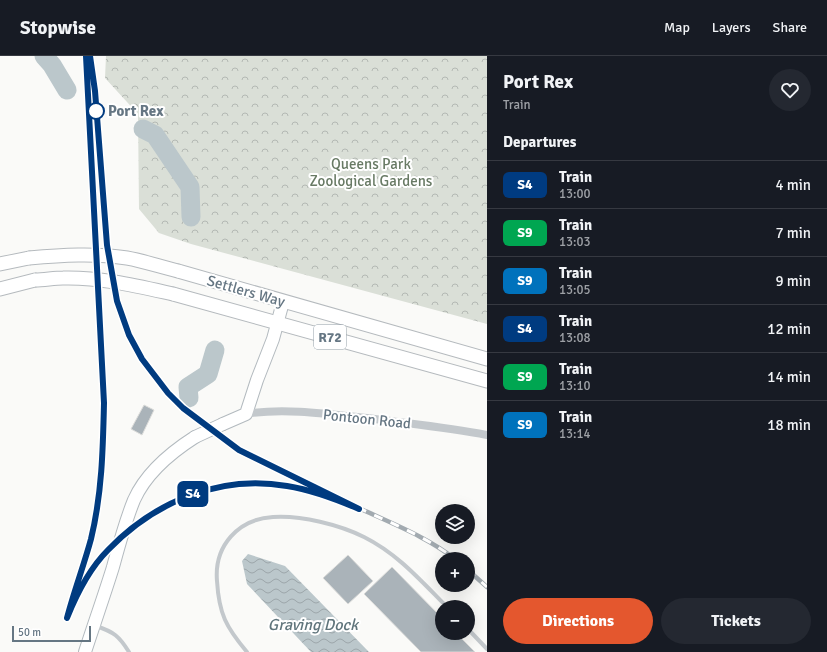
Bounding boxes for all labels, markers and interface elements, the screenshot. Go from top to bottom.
text: Stopwise [20,16,96,40]
text: Map [664,19,690,36]
text: Layers [712,19,751,36]
text: Share [773,19,807,36]
button: heart [769,69,811,111]
text: Port Rex [503,70,573,94]
text: Train [503,97,531,113]
marker: Port Rex [87,102,105,120]
place label: Port Rex [108,102,164,120]
text: Departures [503,133,576,151]
park label: Queens Park Zoological Gardens [310,155,433,190]
text: Train [559,168,592,186]
text: S4 [517,176,533,193]
text: 4 min [775,176,811,194]
text: 13:00 [559,186,591,202]
text: Train [559,216,592,234]
text: S9 [517,224,533,241]
text: 7 min [775,224,811,242]
text: 13:03 [559,234,591,250]
text: Train [559,264,592,282]
street label: Settlers Way [205,271,287,311]
text: S9 [517,272,533,289]
text: 9 min [775,272,811,290]
text: 13:05 [559,282,591,298]
text: Train [559,312,592,330]
text: S4 [517,320,533,337]
text: 12 min [767,320,811,338]
road number: R72 [314,325,346,349]
text: 13:08 [559,330,591,346]
text: Train [559,360,592,378]
text: S9 [517,368,533,385]
text: 14 min [767,368,811,386]
text: 13:10 [559,378,591,394]
street label: Pontoon Road [322,405,412,433]
text: Train [559,408,592,426]
text: S9 [517,416,533,433]
text: 18 min [767,416,811,434]
text: 13:14 [559,426,591,442]
line badge: S4 [175,481,211,507]
text: S4 [185,485,201,502]
map controls [435,504,475,640]
button: layers [435,504,475,544]
button: + [435,552,475,592]
button: Directions [503,598,653,644]
button: Tickets [661,598,811,644]
button: − [435,600,475,640]
water label: Graving Dock [268,615,360,635]
scale bar [12,624,91,643]
text: 50 m [18,626,41,639]

